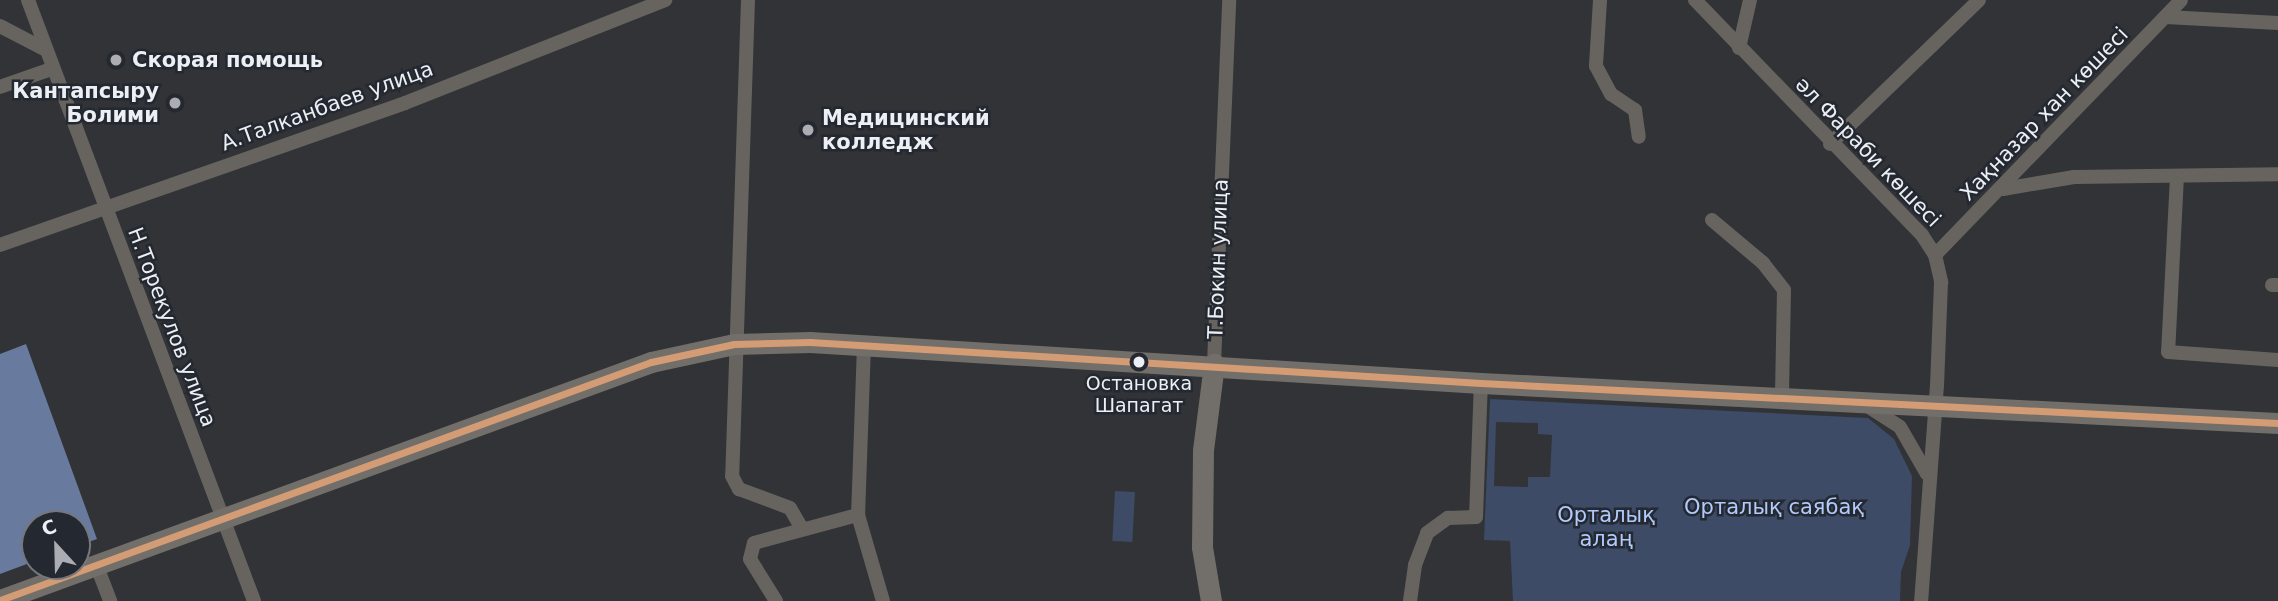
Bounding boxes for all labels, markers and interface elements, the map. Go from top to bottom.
street label: Хақназар хан көшесі [1955,22,2133,206]
place label: Скорая помощь [132,47,323,73]
marker: Скорая помощь [106,50,126,70]
street label: А.Талканбаев улица [217,56,437,156]
street label: әл Фараби көшесі [1790,72,1946,232]
place label: Кантапсыру Болими [12,78,159,128]
marker: Кантапсыру Болими [165,93,185,113]
place label: Медицинский колледж [822,105,990,155]
marker: Медицинский колледж [800,122,816,138]
street label: Т.Бокин улица [1203,179,1233,339]
street label: Н.Торекулов улица [122,224,222,430]
marker: Остановка Шапагат [1132,355,1146,369]
place label: Остановка Шапагат [1086,373,1192,417]
park label: Орталық саябақ [1684,494,1864,520]
park label: Орталық алаң [1557,502,1655,552]
north arrow [21,510,91,580]
text: С [38,515,59,540]

